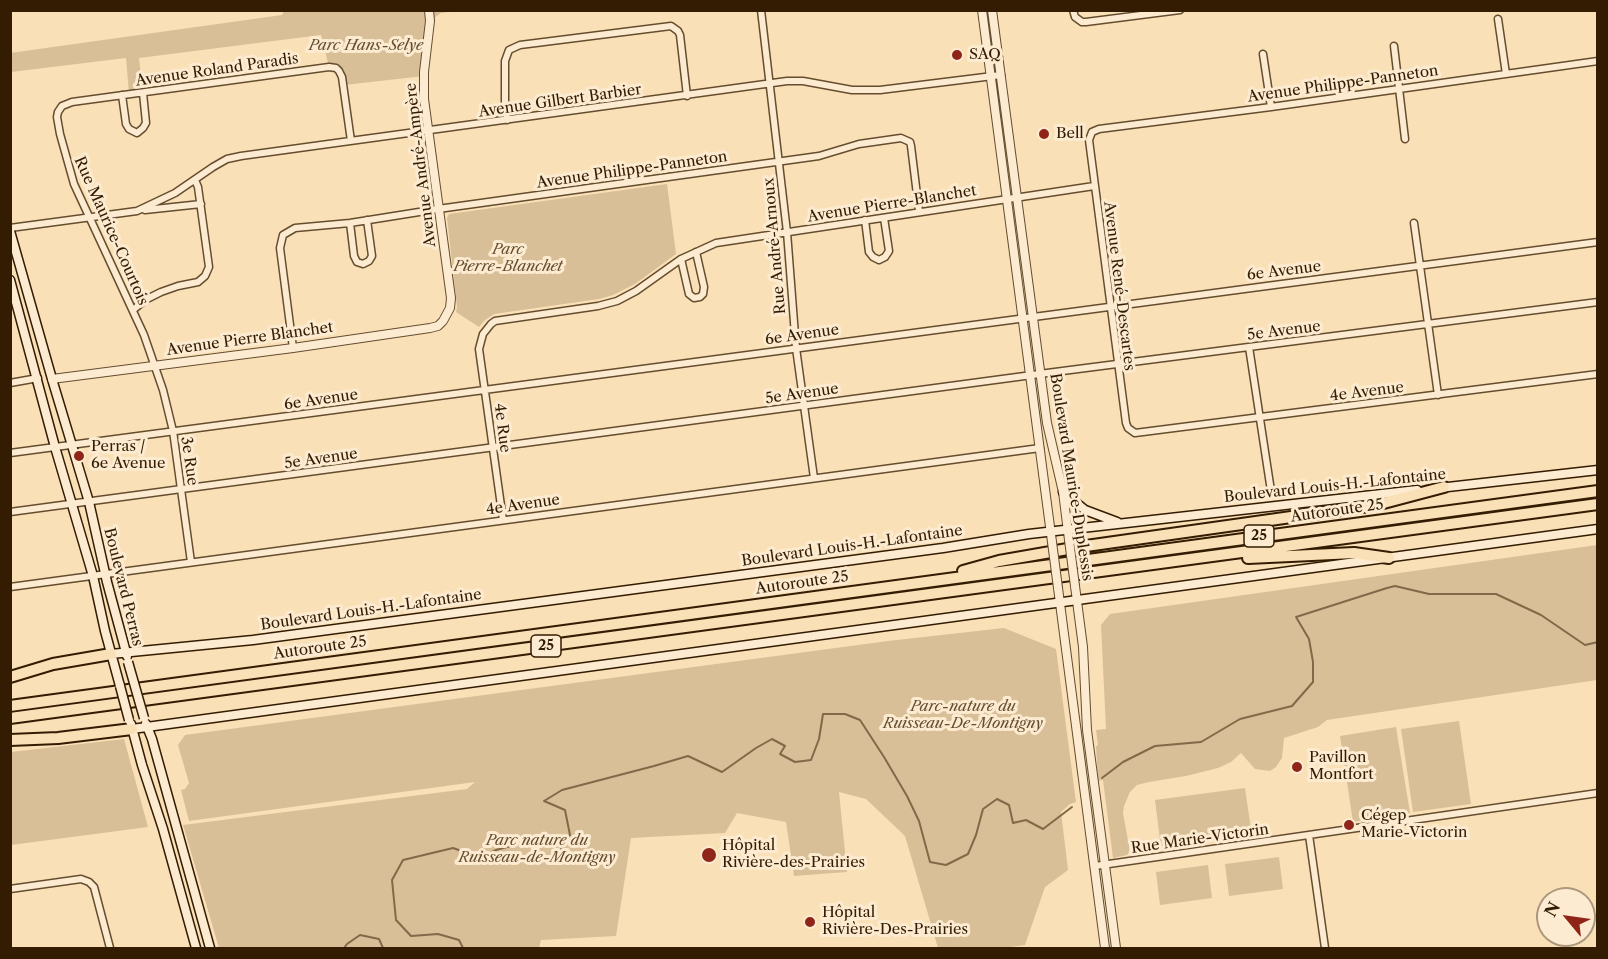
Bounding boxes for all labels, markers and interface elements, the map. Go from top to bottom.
park label: Parc Hans-Selye [309,37,423,55]
place label: SAQ [969,46,1001,64]
marker: SAQ [950,48,964,62]
street label: Avenue Roland Paradis [134,50,300,90]
street label: Avenue Philippe-Panneton [1246,62,1440,106]
street label: Avenue Gilbert Barbier [477,81,643,121]
street label: Avenue André-Ampère [402,82,440,248]
place label: Bell [1056,125,1084,143]
marker: Bell [1037,127,1051,141]
street label: Avenue Philippe-Panneton [535,148,729,192]
street label: Rue Maurice-Courtois [70,154,152,308]
street label: Rue André-Arnoux [760,177,790,315]
street label: Avenue Pierre-Blanchet [806,182,978,226]
street label: Avenue René-Descartes [1100,200,1138,372]
park label: Parc Pierre-Blanchet [453,241,563,276]
street label: 6e Avenue [1246,258,1322,284]
street label: Avenue Pierre Blanchet [166,318,334,360]
street label: 5e Avenue [1246,318,1322,344]
street label: 6e Avenue [764,321,840,349]
street label: Boulevard Maurice-Duplessis [1046,372,1096,582]
street label: 4e Avenue [1329,379,1405,405]
street label: 5e Avenue [764,380,840,408]
street label: 6e Avenue [283,386,359,414]
street label: 4e Rue [490,402,514,454]
street label: 3e Rue [177,435,201,487]
place label: Perras / 6e Avenue [91,438,165,473]
street label: 5e Avenue [283,445,359,473]
marker: Perras / 6e Avenue [72,449,86,463]
street label: Boulevard Louis-H.-Lafontaine [1223,465,1447,507]
street label: 4e Avenue [485,491,561,519]
street label: Autoroute 25 [1289,496,1385,526]
street label: Boulevard Louis-H.-Lafontaine [740,522,964,570]
road number: 25 [1244,525,1274,547]
street label: Boulevard Perras [100,526,146,648]
street label: Autoroute 25 [754,568,850,598]
street label: Boulevard Louis-H.-Lafontaine [259,586,483,634]
street label: Autoroute 25 [272,633,368,663]
road number: 25 [531,635,561,657]
park label: Parc-nature du Ruisseau-De-Montigny [883,698,1043,733]
place label: Pavillon Montfort [1309,749,1374,784]
marker: Pavillon Montfort [1290,760,1304,774]
place label: Cégep Marie-Victorin [1361,807,1467,842]
marker: Cégep Marie-Victorin [1342,818,1356,832]
street label: Rue Marie-Victorin [1130,820,1270,858]
park label: Parc nature du Ruisseau-de-Montigny [459,832,615,867]
place label: Hôpital Rivière-des-Prairies [722,837,865,872]
marker: Hôpital Rivière-des-Prairies [700,846,718,864]
north arrow [1536,887,1596,947]
text: N [1540,898,1564,920]
place label: Hôpital Rivière-Des-Prairies [822,904,968,939]
marker: Hôpital Rivière-Des-Prairies [803,915,817,929]

